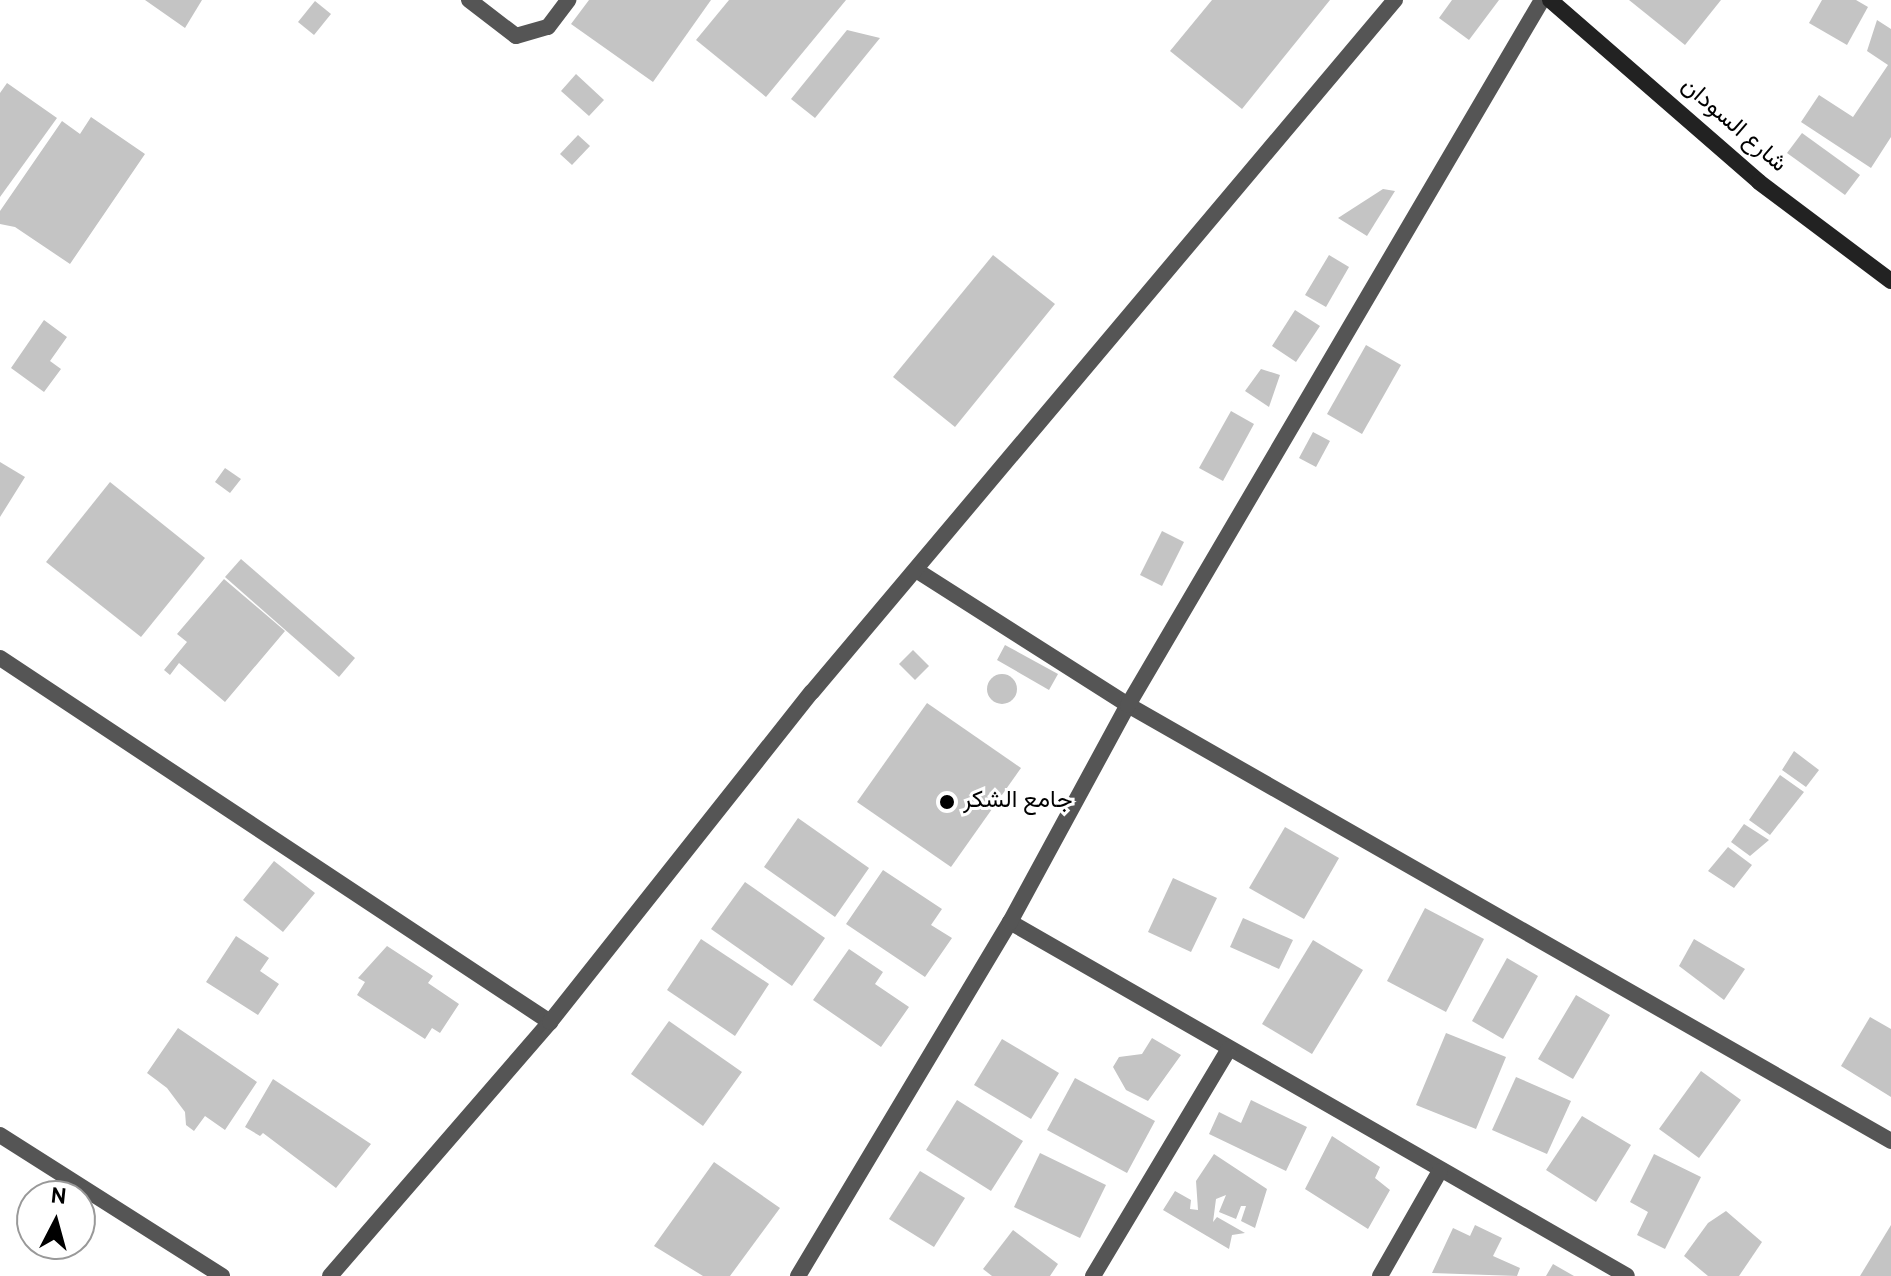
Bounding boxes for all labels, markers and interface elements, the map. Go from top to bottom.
street label: شارع السودان [1674,72,1792,180]
place label: جامع الشكر [963,788,1072,816]
marker: جامع الشكر [938,793,956,811]
north arrow [16,1180,96,1260]
text: N [49,1183,68,1212]

